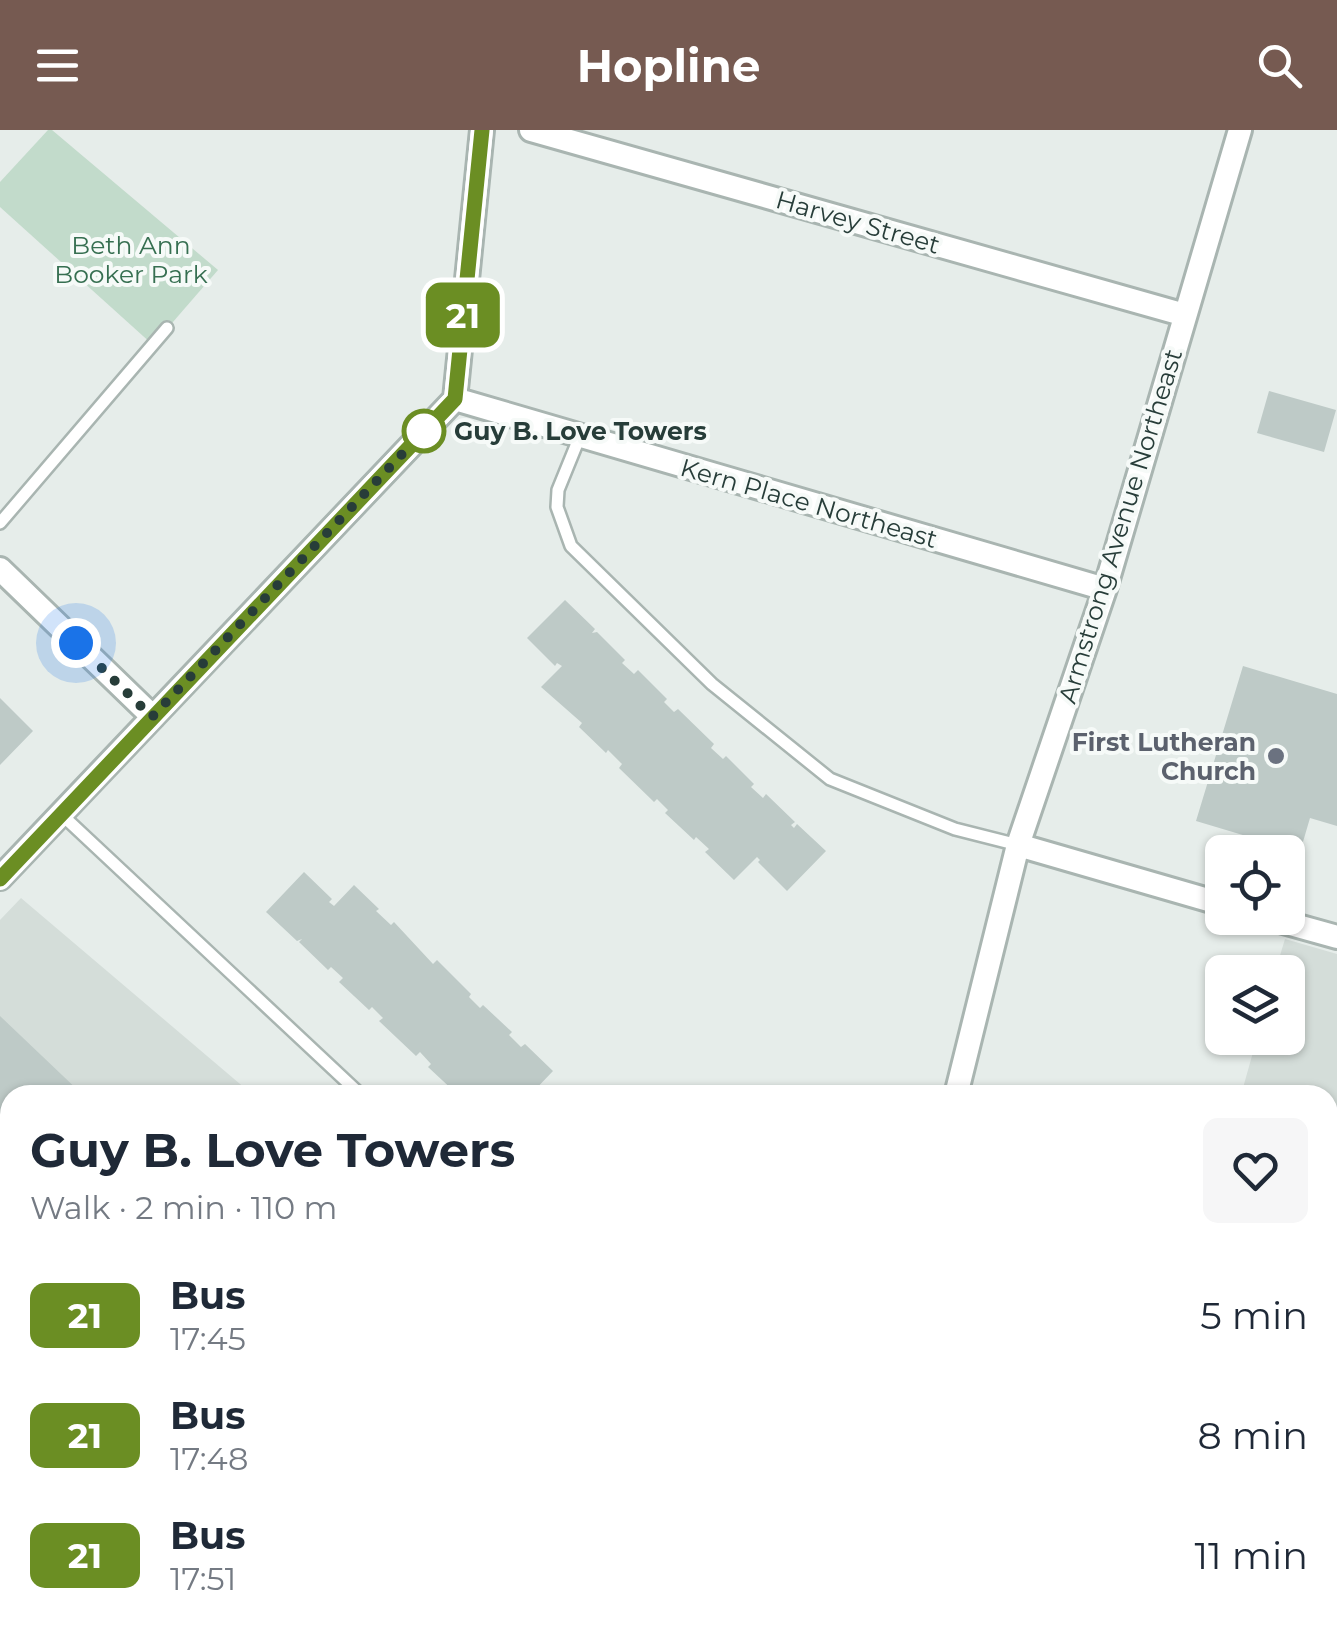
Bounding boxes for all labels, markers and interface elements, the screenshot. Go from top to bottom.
icon: menu [30,38,85,93]
text: Hopline [577,38,760,93]
icon: search [1252,38,1307,93]
street label: Harvey Street [773,184,943,260]
park label: Beth Ann Booker Park [54,230,208,289]
line badge: 21 [418,282,508,348]
text: 21 [446,294,480,337]
street label: Armstrong Avenue Northeast [1052,345,1188,707]
marker: Guy B. Love Towers [403,410,445,452]
place label: Guy B. Love Towers [454,416,707,446]
street label: Kern Place Northeast [677,452,941,554]
your location [51,618,101,668]
place label: First Lutheran Church [1072,727,1256,786]
marker: First Lutheran Church [1265,745,1287,767]
map controls [1205,835,1305,1055]
button: locate [1205,835,1305,935]
button: layers [1205,955,1305,1055]
button: heart [1203,1118,1308,1223]
text: Guy B. Love Towers [30,1121,515,1179]
text: Walk · 2 min · 110 m [30,1188,337,1227]
text: Bus [170,1272,245,1319]
text: 5 min [1200,1292,1308,1339]
text: 21 [68,1294,102,1337]
text: 17:45 [170,1319,246,1358]
text: Bus [170,1392,245,1439]
text: 8 min [1198,1412,1308,1459]
text: 21 [68,1414,102,1457]
text: 17:48 [170,1439,248,1478]
text: Bus [170,1512,245,1559]
text: 11 min [1194,1532,1308,1579]
text: 21 [68,1534,102,1577]
text: 17:51 [170,1559,236,1598]

